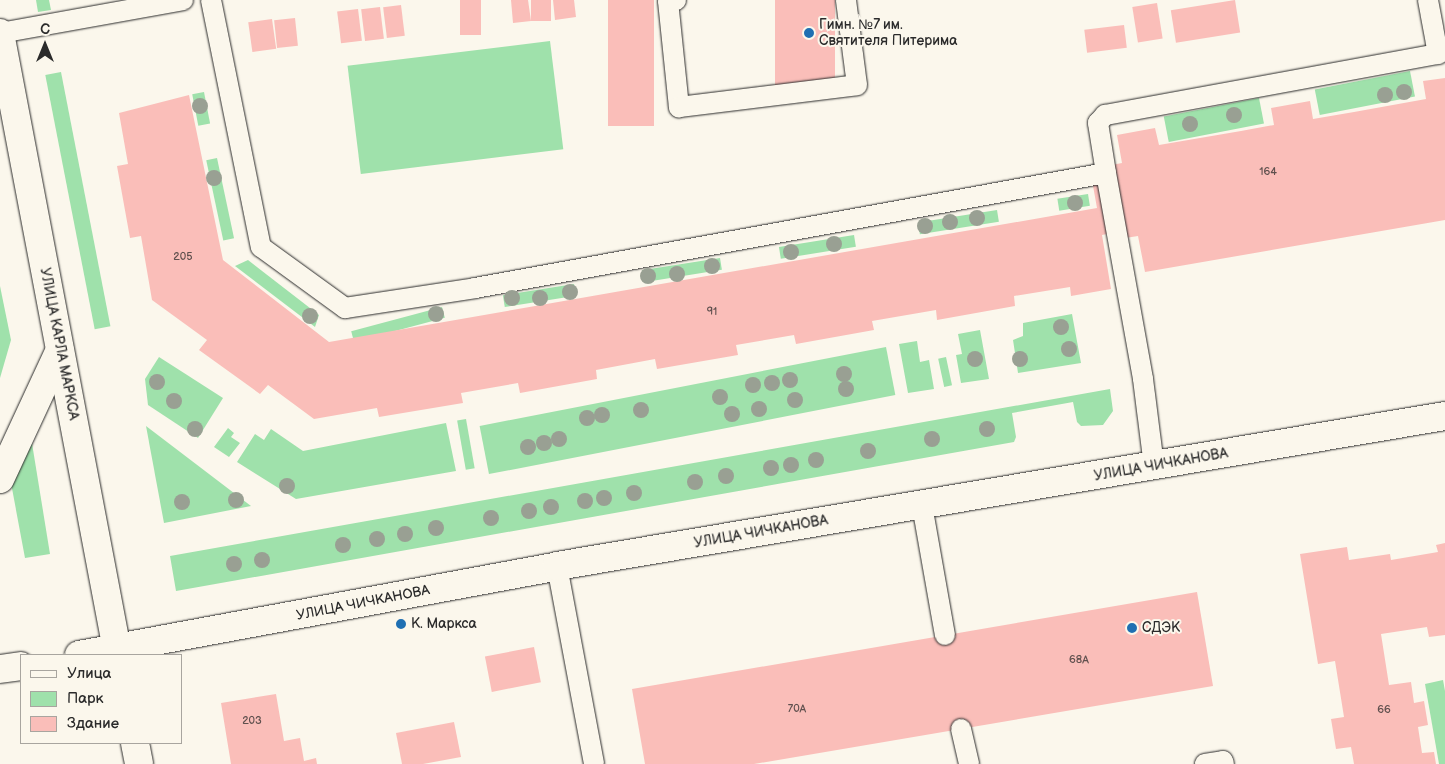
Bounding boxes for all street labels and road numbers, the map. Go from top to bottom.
street label: УЛИЦА КАРЛА МАРКСА [36,266,82,422]
street label: УЛИЦА ЧИЧКАНОВА [1093,445,1229,485]
street label: УЛИЦА ЧИЧКАНОВА [693,512,829,552]
street label: УЛИЦА ЧИЧКАНОВА [295,582,431,624]

